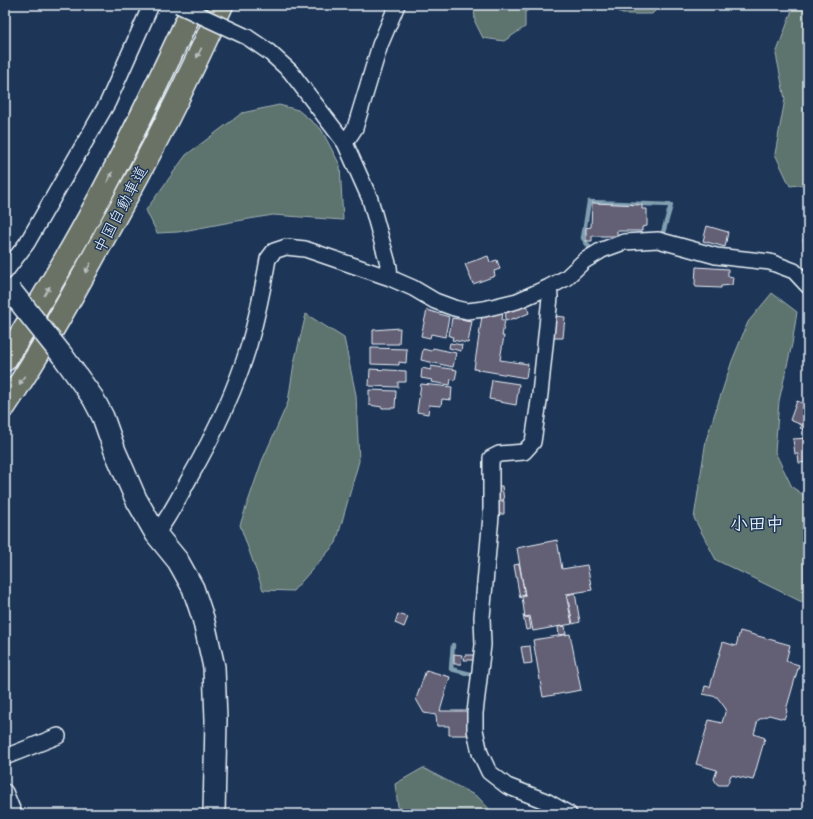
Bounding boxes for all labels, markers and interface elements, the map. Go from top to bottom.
one-way arrow [196,47,202,59]
street label: 中国自動車道 [89,162,155,258]
one-way arrow [107,171,113,183]
one-way arrow [85,262,91,274]
one-way arrow [43,286,51,296]
one-way arrow [18,375,26,385]
district label: 小田中 [730,513,784,539]

